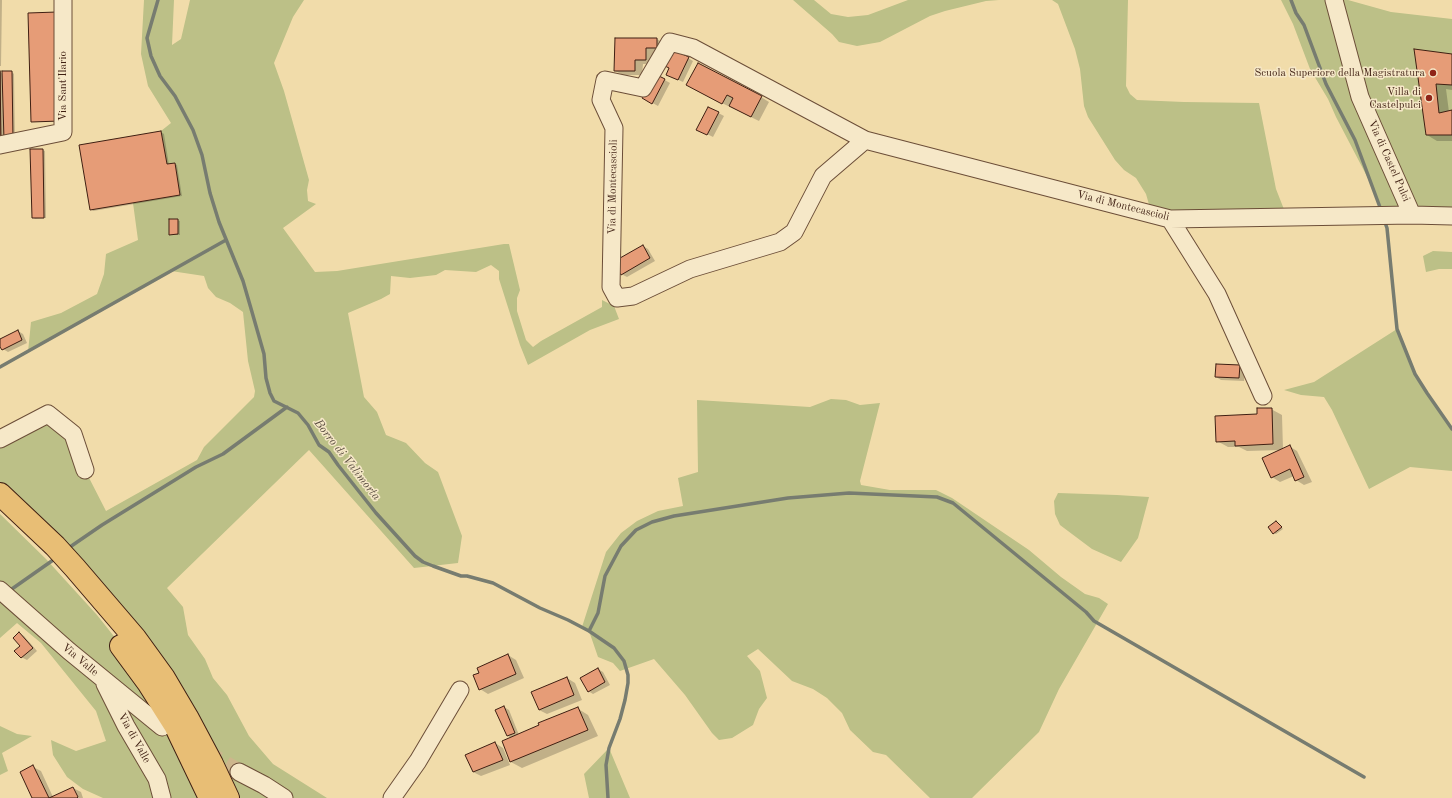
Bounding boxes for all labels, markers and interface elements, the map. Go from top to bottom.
street label: Via Sant'Ilario [56,51,70,121]
place label: Scuola Superiore della Magistratura [1254,66,1425,80]
marker: Scuola Superiore della Magistratura [1428,68,1438,78]
place label: Villa di Castelpulci [1369,85,1421,111]
marker: Villa di Castelpulci [1424,93,1434,103]
street label: Via di Castel Pulci [1365,118,1413,204]
street label: Via di Montecascioli [606,139,620,235]
street label: Via di Montecascioli [1075,188,1171,224]
water label: Borro di Valimorta [311,416,383,504]
street label: Via Valle [59,641,101,679]
street label: Via di Valle [115,711,153,765]

